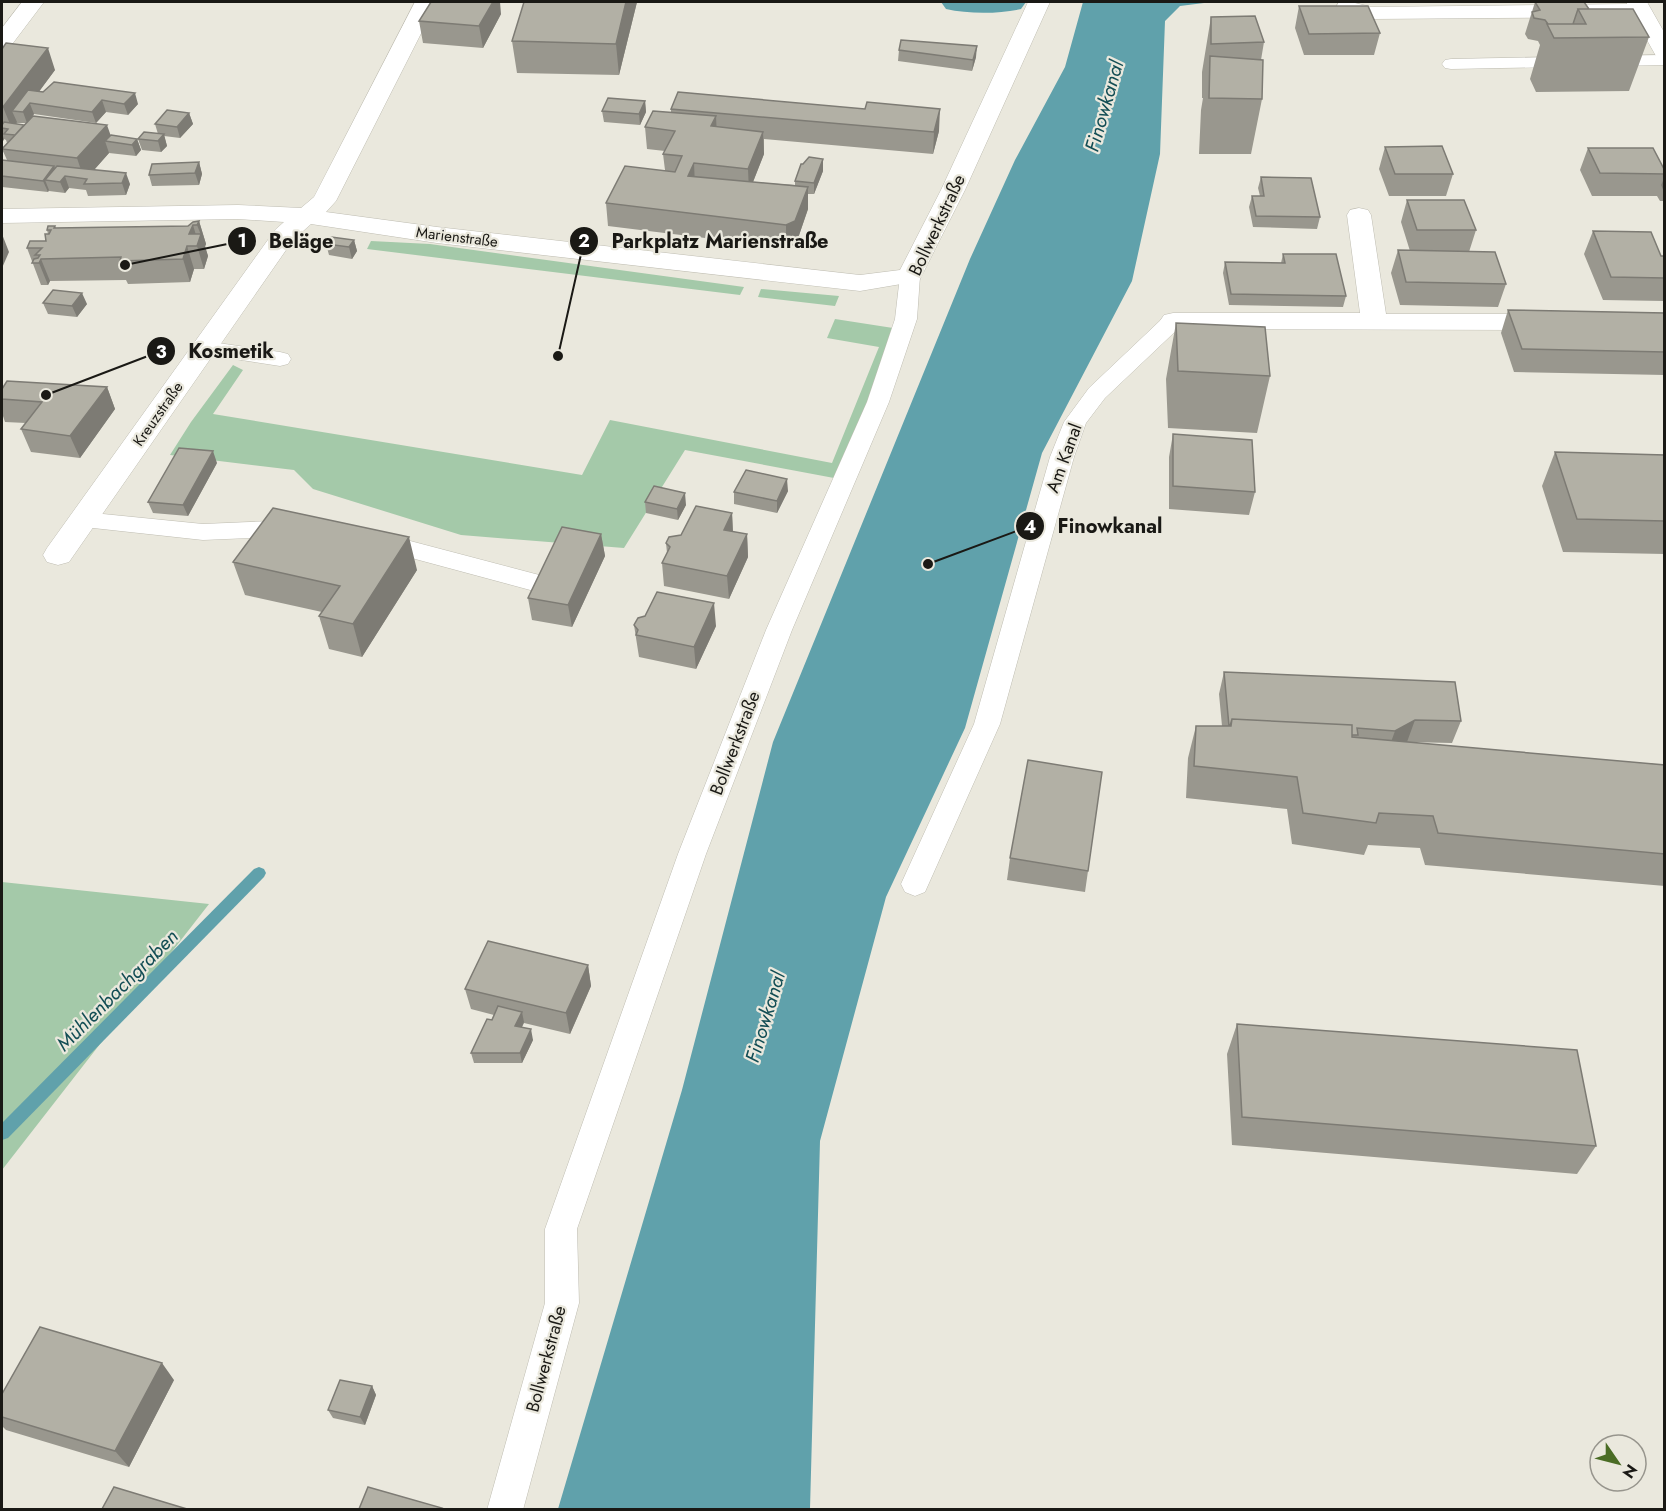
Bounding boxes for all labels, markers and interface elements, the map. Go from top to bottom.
water label: Finowkanal [1078,56,1132,155]
street label: Bollwerkstraße [902,170,972,280]
street label: Marienstraße [415,221,499,253]
callout: Beläge [227,222,345,260]
callout: Parkplatz Marienstraße [569,222,840,260]
text: Beläge [269,227,333,256]
text: Parkplatz Marienstraße [611,227,829,256]
text: 1 [237,228,247,254]
text: 2 [578,228,590,254]
callout: Kosmetik [146,332,285,370]
text: Kosmetik [188,337,274,366]
text: 3 [155,339,167,365]
street label: Kreuzstraße [128,377,188,451]
street label: Am Kanal [1039,420,1089,496]
callout: Finowkanal [1015,507,1174,545]
text: Finowkanal [1058,512,1162,541]
text: 4 [1024,514,1036,540]
street label: Bollwerkstraße [703,687,767,799]
water label: Mühlenbachgraben [50,923,185,1058]
water label: Finowkanal [738,967,793,1066]
street label: Bollwerkstraße [519,1303,573,1415]
north arrow [1588,1433,1648,1493]
text: N [1617,1460,1643,1483]

